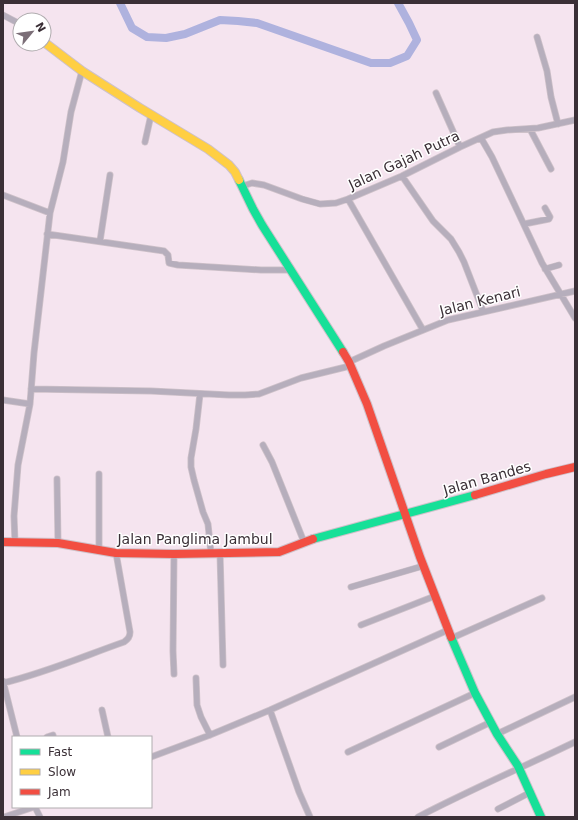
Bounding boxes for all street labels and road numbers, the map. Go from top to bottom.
street label: Jalan Gajah Putra [345,127,462,193]
street label: Jalan Kenari [437,283,522,319]
street label: Jalan Bandes [440,458,533,498]
street label: Jalan Panglima Jambul [116,531,273,547]

